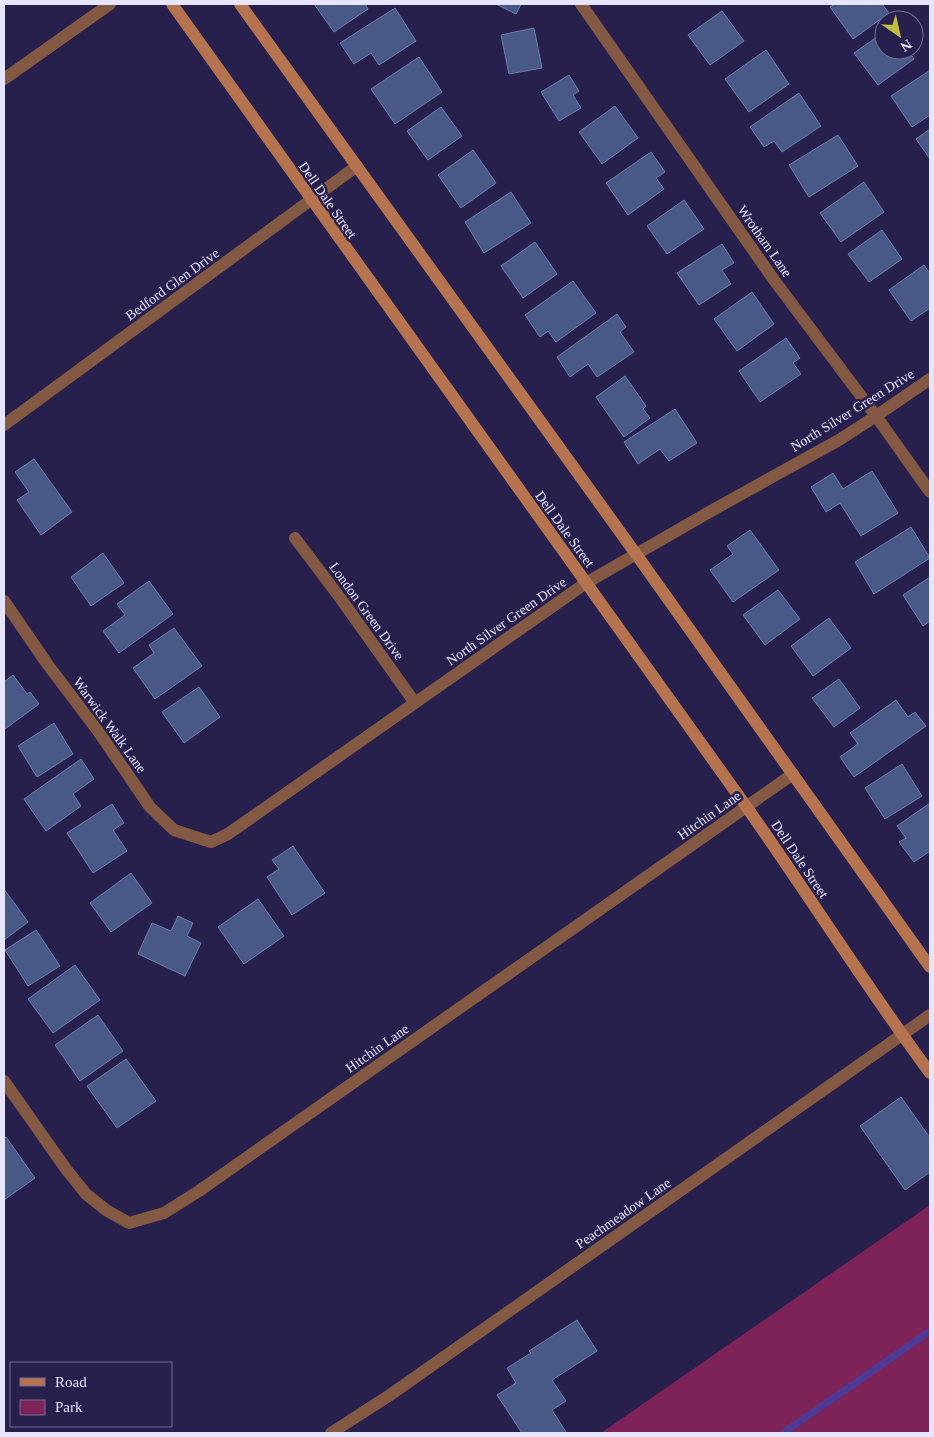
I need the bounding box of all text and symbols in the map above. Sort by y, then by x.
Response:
north arrow [874,10,924,60]
text: N [898,36,914,54]
street label: Dell Dale Street [296,159,360,242]
street label: Wrotham Lane [734,203,795,280]
street label: Bedford Glen Drive [123,245,222,323]
street label: North Silver Green Drive [788,366,917,455]
street label: Dell Dale Street [532,488,597,570]
street label: London Green Drive [326,560,407,663]
street label: North Silver Green Drive [444,574,569,668]
street label: Warwick Walk Lane [70,675,149,776]
street label: Hitchin Lane [675,788,744,843]
street label: Dell Dale Street [768,818,831,901]
street label: Hitchin Lane [343,1021,412,1076]
street label: Peachmeadow Lane [573,1175,674,1252]
legend [10,1362,172,1427]
text: Road [55,1374,87,1390]
text: Park [55,1399,83,1415]

